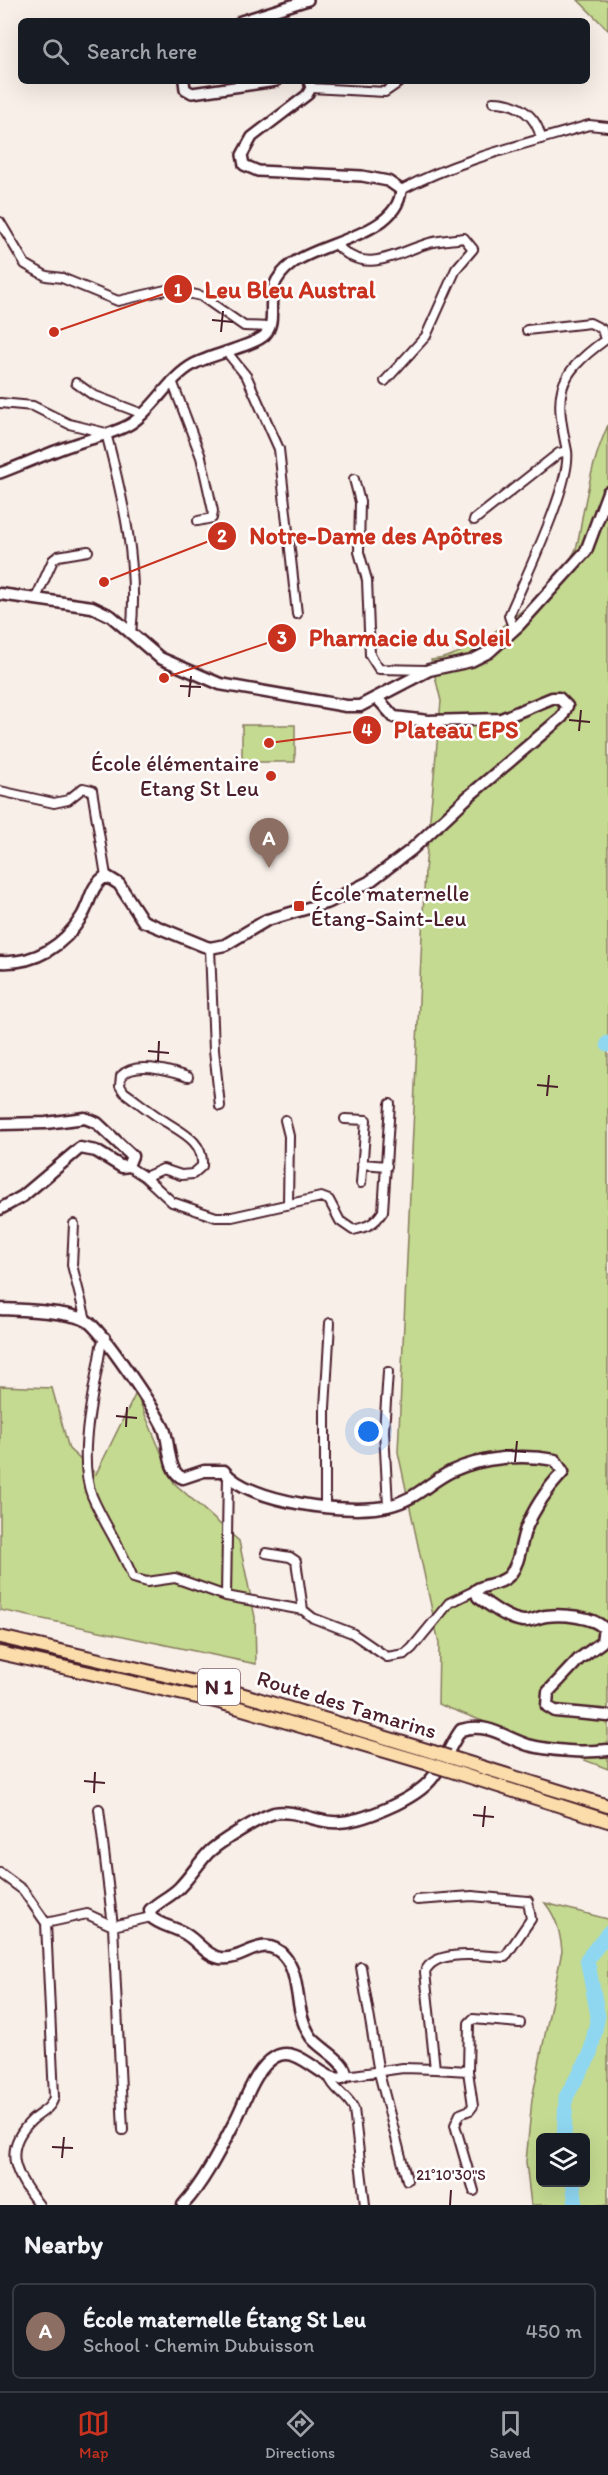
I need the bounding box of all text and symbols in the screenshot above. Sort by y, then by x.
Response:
search box [18,18,590,84]
icon: search [39,35,72,68]
text: Search here [87,38,197,65]
callout: Leu Bleu Austral [163,268,387,310]
text: Leu Bleu Austral [204,275,376,304]
text: 1 [174,279,183,301]
callout: Notre-Dame des Apôtres [207,515,514,557]
text: Notre-Dame des Apôtres [249,521,503,551]
text: 2 [217,525,227,547]
callout: Pharmacie du Soleil [267,617,524,659]
text: Pharmacie du Soleil [309,623,511,652]
text: 3 [277,627,287,649]
callout: Plateau EPS [352,709,531,751]
text: Plateau EPS [394,715,518,744]
text: 4 [362,719,373,741]
place label: École élémentaire Etang St Leu [91,750,259,802]
marker: École élémentaire Etang St Leu [264,769,278,783]
pin: A [250,818,288,868]
place label: École maternelle Étang-Saint-Leu [311,880,469,932]
marker: École maternelle Étang-Saint-Leu [292,899,306,913]
your location [354,1417,383,1446]
street label: Route des Tamarins [254,1664,440,1745]
road number: N 1 [198,1669,240,1705]
map controls [536,2133,590,2187]
button: layers [536,2133,590,2187]
text: 21°10'30"S [416,2166,486,2184]
text: Nearby [24,2228,103,2260]
text: École maternelle Étang St Leu [83,2306,366,2333]
text: A [39,2319,52,2343]
text: 450 m [526,2319,582,2343]
text: School · Chemin Dubuisson [83,2333,314,2357]
tab: Map [77,2407,110,2462]
tab: Directions [265,2407,335,2462]
tab: Saved [490,2407,531,2462]

